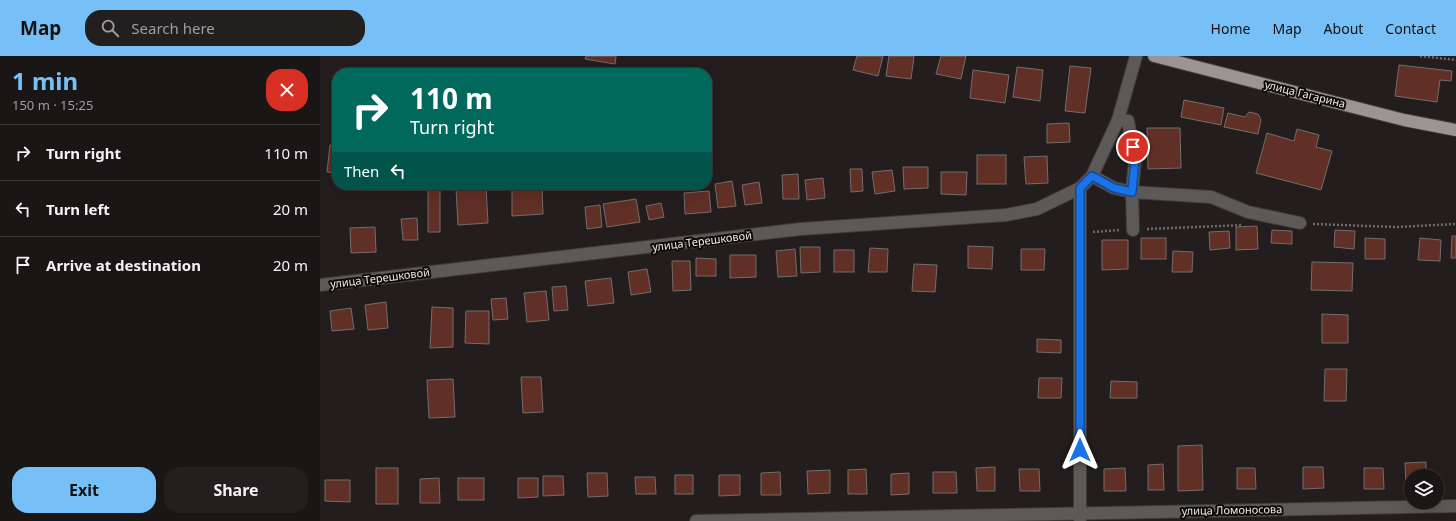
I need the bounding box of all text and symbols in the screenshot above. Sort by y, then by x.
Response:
search box [85,10,365,46]
text: Map [20,15,61,41]
icon: search [99,17,121,39]
text: Search here [131,18,215,38]
text: Home [1211,19,1250,38]
text: Map [1272,19,1302,38]
text: About [1324,19,1363,38]
text: Contact [1385,19,1436,38]
text: 1 min [12,64,78,97]
button: close [266,69,308,111]
street label: улица Гагарина [1263,76,1347,111]
text: 110 m [410,79,493,117]
icon: right [344,84,396,136]
text: 150 m · 15:25 [12,96,93,114]
text: Turn right [410,115,494,139]
pin [1116,130,1150,164]
icon: arrive [1122,136,1144,158]
icon: right [12,142,34,164]
text: Turn right [46,143,121,163]
text: 110 m [264,143,308,163]
icon: left [387,160,409,182]
text: Then [344,161,379,181]
icon: left [12,198,34,220]
text: Turn left [46,199,110,219]
text: 20 m [273,199,308,219]
street label: улица Терешковой [651,227,753,254]
icon: arrive [12,254,34,276]
text: Arrive at destination [46,255,201,275]
text: 20 m [273,255,308,275]
street label: улица Терешковой [329,264,431,291]
position arrow [1059,429,1101,471]
button: Exit [12,467,156,513]
button: Share [164,467,308,513]
map controls [1404,469,1444,509]
button: layers [1404,469,1444,509]
street label: улица Ломоносова [1182,501,1282,518]

